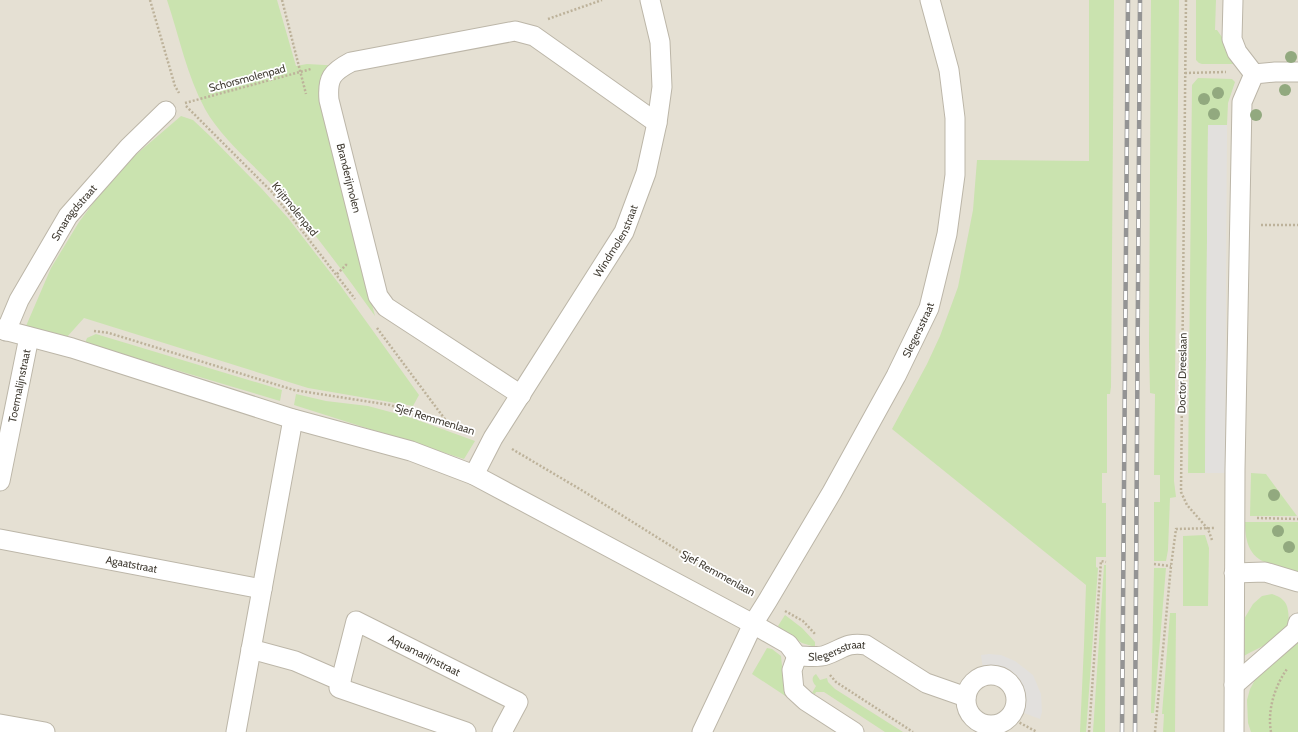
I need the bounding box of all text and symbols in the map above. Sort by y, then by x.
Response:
street label: Schorsmolenpad [207,61,287,95]
street label: Branderijmolen [334,142,364,214]
street label: Krijtmolenpad [269,179,321,239]
street label: Smaragdstraat [48,181,100,243]
street label: Windmolenstraat [590,202,641,280]
street label: Slegersstraat [899,301,937,360]
street label: Doctor Dreeslaan [1174,332,1190,414]
street label: Toermalijnstraat [5,348,33,424]
street label: Sjef Remmenlaan [393,400,477,438]
street label: Sjef Remmenlaan [678,547,758,599]
street label: Agaatstraat [105,552,159,576]
street label: Aquamarijnstraat [386,631,463,679]
street label: Slegersstraat [808,637,866,664]

